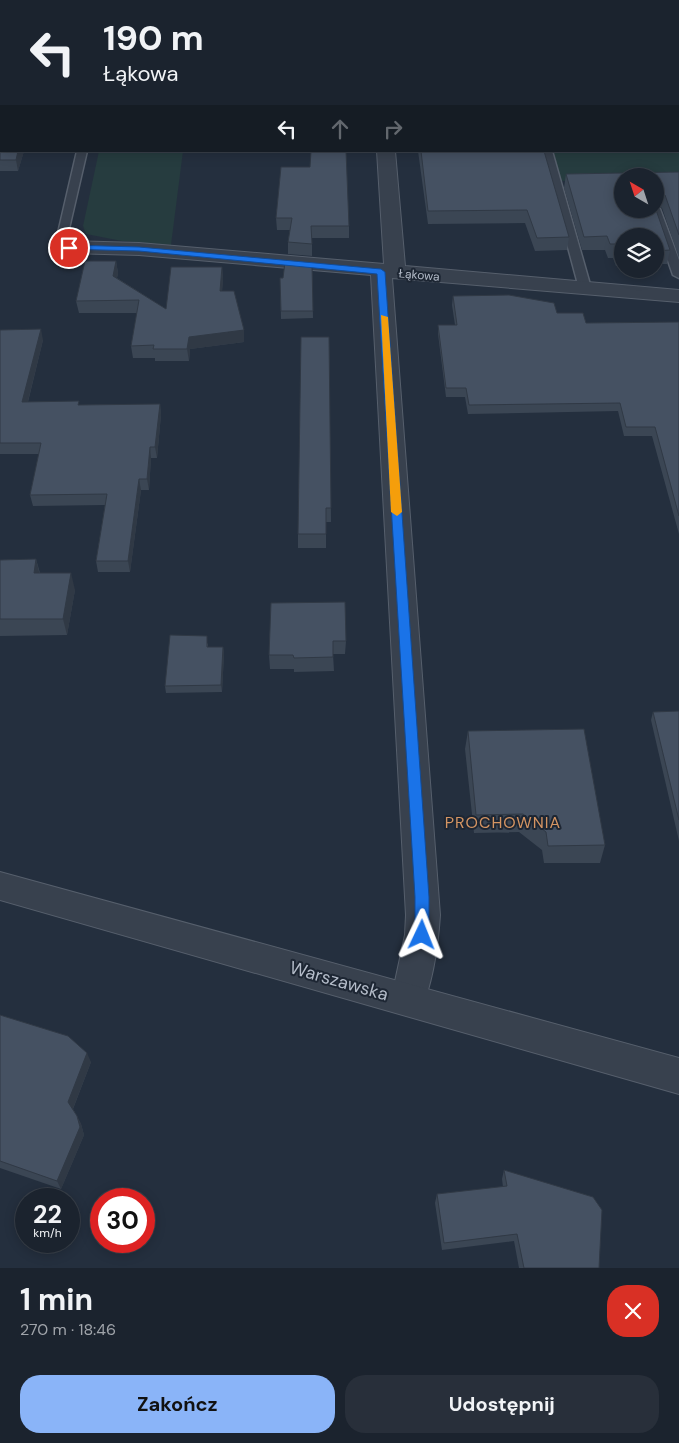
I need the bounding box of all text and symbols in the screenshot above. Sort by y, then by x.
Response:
text: 190 m [103,15,204,61]
icon: left [20,20,85,85]
text: Łąkowa [103,59,178,88]
icon: left [273,115,301,143]
icon: ahead [326,115,354,143]
icon: right [379,115,407,143]
north arrow [614,168,664,218]
map controls [614,168,664,278]
pin [48,227,90,269]
button: layers [614,228,664,278]
icon: arrive [55,234,83,262]
street label: Łąkowa [398,265,440,285]
district label: PROCHOWNIA [445,812,561,833]
position arrow [395,908,447,960]
street label: Warszawska [287,955,391,1007]
speed limit sign: 30 [90,1188,155,1253]
text: 22 [33,1198,62,1231]
text: km/h [33,1225,62,1241]
text: 1 min [20,1280,93,1319]
button: close [607,1285,659,1337]
text: 270 m · 18:46 [20,1319,116,1340]
button: Zakończ [20,1375,335,1433]
button: Udostępnij [345,1375,659,1433]

